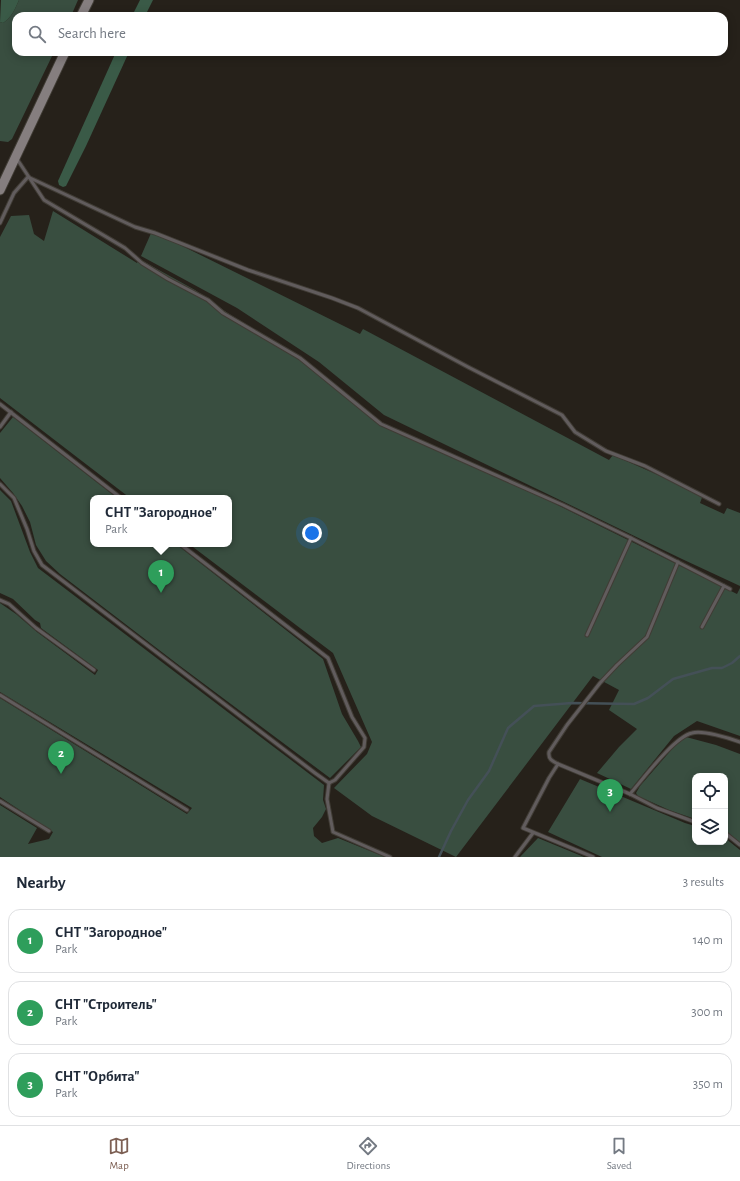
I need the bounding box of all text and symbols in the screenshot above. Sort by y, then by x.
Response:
search box [12,12,728,56]
icon: search [26,23,48,45]
text: Search here [58,26,126,41]
popup [90,495,232,547]
text: СНТ "Загородное" [105,505,217,520]
text: Park [105,523,127,536]
your location [302,523,322,543]
pin: 1 [148,560,174,593]
pin: 2 [48,741,74,774]
map controls [692,773,728,845]
button: locate [692,773,728,809]
pin: 3 [597,779,623,812]
button: layers [692,809,728,845]
text: Nearby [16,874,66,891]
text: 3 results [683,876,724,889]
text: СНТ "Загородное" [55,925,167,940]
text: 1 [28,934,32,947]
text: 140 m [693,934,723,947]
text: Park [55,943,77,956]
text: CНТ "Строитель" [55,997,157,1012]
text: 2 [27,1006,33,1019]
text: 300 m [691,1006,723,1019]
text: Park [55,1015,77,1028]
text: CНТ "Орбита" [55,1069,139,1084]
text: 3 [27,1078,33,1091]
text: 350 m [693,1078,723,1091]
text: Park [55,1087,77,1100]
tab: Map [108,1135,130,1172]
tab: Directions [346,1135,390,1172]
tab: Saved [607,1135,632,1172]

